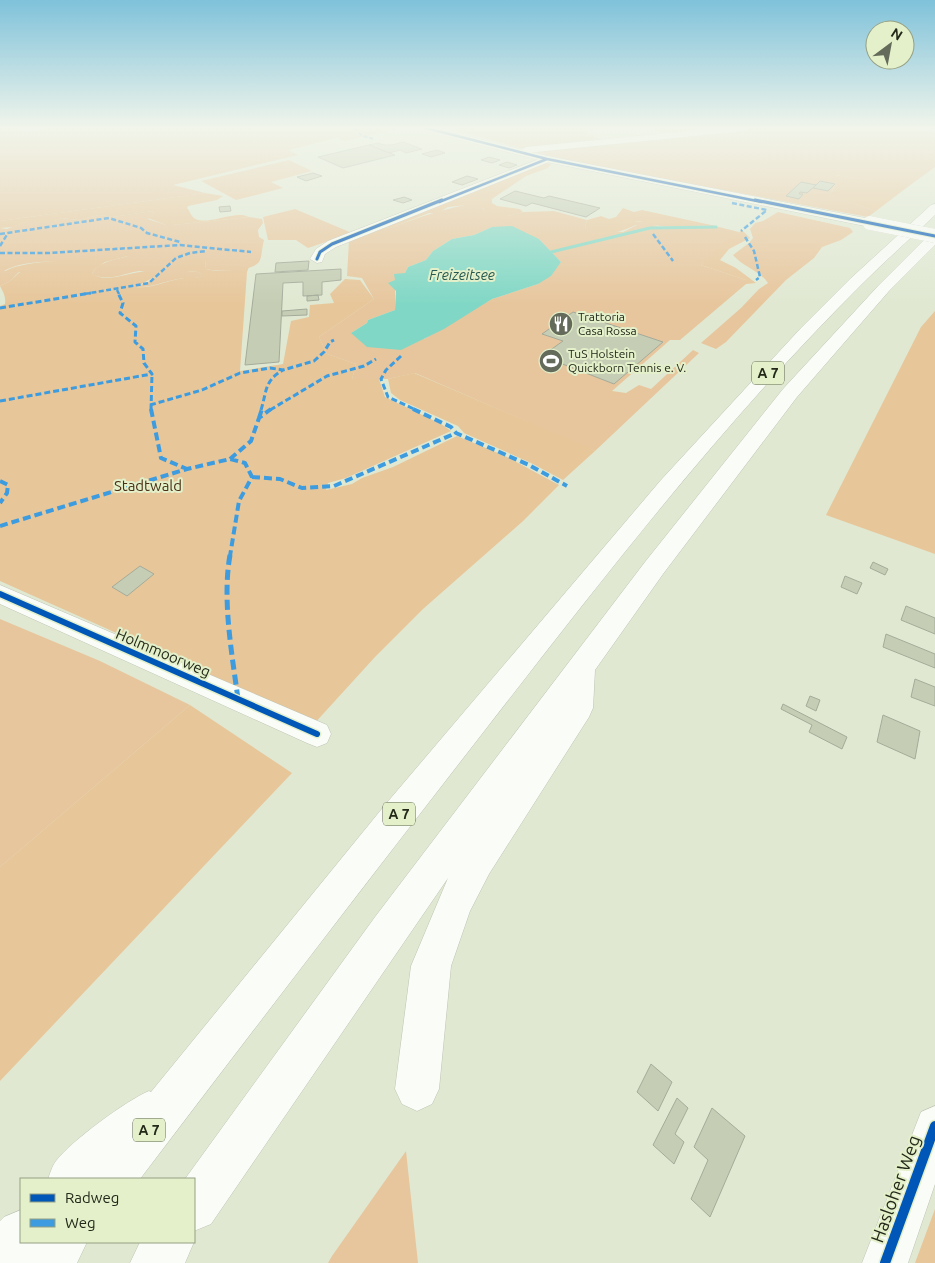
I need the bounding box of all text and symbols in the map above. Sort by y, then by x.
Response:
north arrow [865,20,915,70]
text: N [888,24,906,44]
water label: Freizeitsee [429,267,495,283]
place label: Trattoria Casa Rossa [578,310,637,337]
restaurant icon: Trattoria Casa Rossa [548,311,574,337]
place label: TuS Holstein Quickborn Tennis e. V. [568,347,686,374]
sports icon: TuS Holstein Quickborn Tennis e. V. [538,348,564,374]
road number: A 7 [752,362,784,384]
park label: Stadtwald [114,477,182,494]
street label: Holmmoorweg [113,625,213,680]
road number: A 7 [383,802,415,826]
road number: A 7 [133,1118,165,1142]
street label: Hasloher Weg [866,1132,924,1245]
legend [20,1178,195,1243]
text: Radweg [65,1189,119,1206]
text: Weg [65,1214,96,1231]

